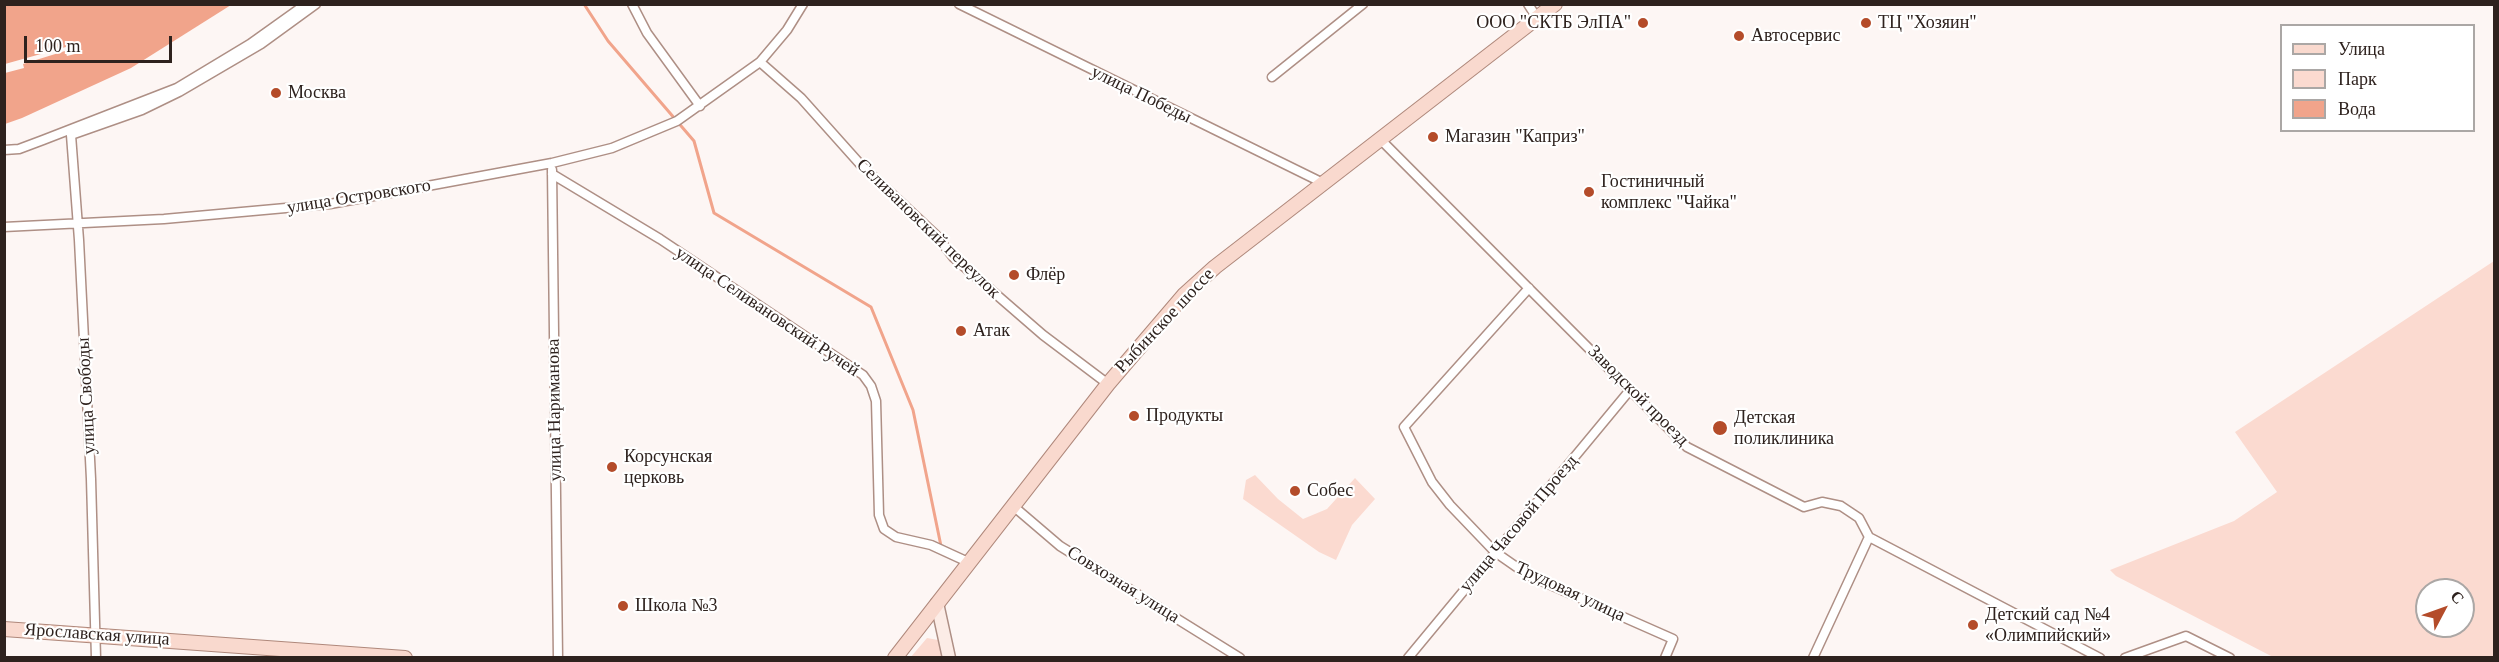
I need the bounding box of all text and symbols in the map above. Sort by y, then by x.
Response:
place label: ООО "СКТБ ЭлПА" [1476,12,1631,34]
place label: ТЦ "Хозяин" [1878,12,1977,34]
marker: ООО "СКТБ ЭлПА" [1636,16,1650,30]
marker: ТЦ "Хозяин" [1859,16,1873,30]
scale bar [27,24,176,62]
legend [2280,24,2475,132]
place label: Автосервис [1751,25,1840,47]
marker: Автосервис [1732,29,1746,43]
text: 100 m [35,36,81,56]
text: Улица [2338,39,2385,59]
street label: улица Победы [1087,61,1195,129]
text: Парк [2338,69,2377,89]
place label: Москва [288,82,346,104]
marker: Москва [269,86,283,100]
text: Вода [2338,99,2376,119]
place label: Магазин "Каприз" [1445,126,1585,148]
marker: Магазин "Каприз" [1426,130,1440,144]
street label: Селивановский переулок [852,155,1004,303]
place label: Гостиничный комплекс "Чайка" [1601,171,1737,213]
street label: улица Островского [286,175,432,219]
marker: Гостиничный комплекс "Чайка" [1582,185,1596,199]
street label: улица Селивановский Ручей [671,242,863,382]
place label: Флёр [1026,264,1065,286]
street label: Рыбинское шоссе [1111,264,1219,378]
marker: Флёр [1007,268,1021,282]
place label: Атак [973,320,1010,342]
marker: Атак [954,324,968,338]
street label: улица Свободы [73,337,101,455]
street label: улица Нариманова [543,338,567,482]
street label: Заводской проезд [1583,341,1693,451]
place label: Продукты [1146,405,1223,427]
place label: Детская поликлиника [1734,407,1834,450]
marker: Продукты [1127,409,1141,423]
marker: Детская поликлиника [1711,419,1729,437]
place label: Корсунская церковь [624,446,712,488]
street label: улица Часовой Проезд [1455,451,1583,597]
marker: Корсунская церковь [605,460,619,474]
place label: Собес [1307,480,1353,502]
marker: Собес [1288,484,1302,498]
street label: Совхозная улица [1063,542,1183,628]
street label: Трудовая улица [1512,557,1628,627]
north arrow [2415,578,2475,638]
text: С [2447,587,2468,607]
place label: Школа №3 [635,595,717,617]
marker: Школа №3 [616,599,630,613]
place label: Детский сад №4 «Олимпийский» [1985,604,2111,646]
marker: Детский сад №4 «Олимпийский» [1966,618,1980,632]
street label: Ярославская улица [24,619,170,651]

